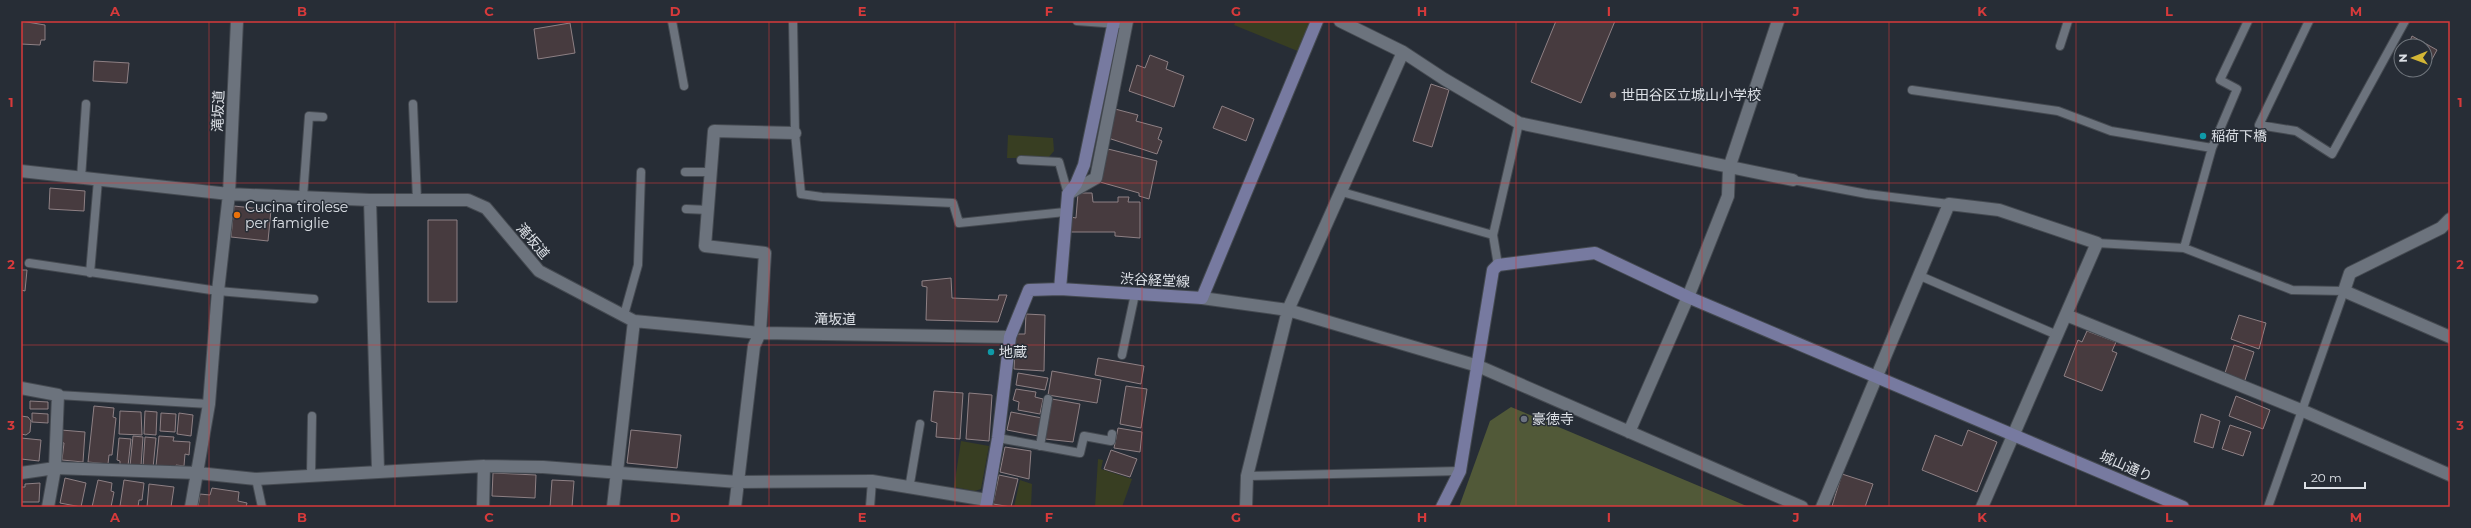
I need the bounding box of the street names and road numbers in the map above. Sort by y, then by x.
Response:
street label: 滝坂道 [208,90,228,132]
street label: 滝坂道 [512,219,554,263]
street label: 渋谷経堂線 [1120,269,1190,291]
street label: 滝坂道 [814,310,856,328]
street label: 城山通り [2097,446,2155,486]

